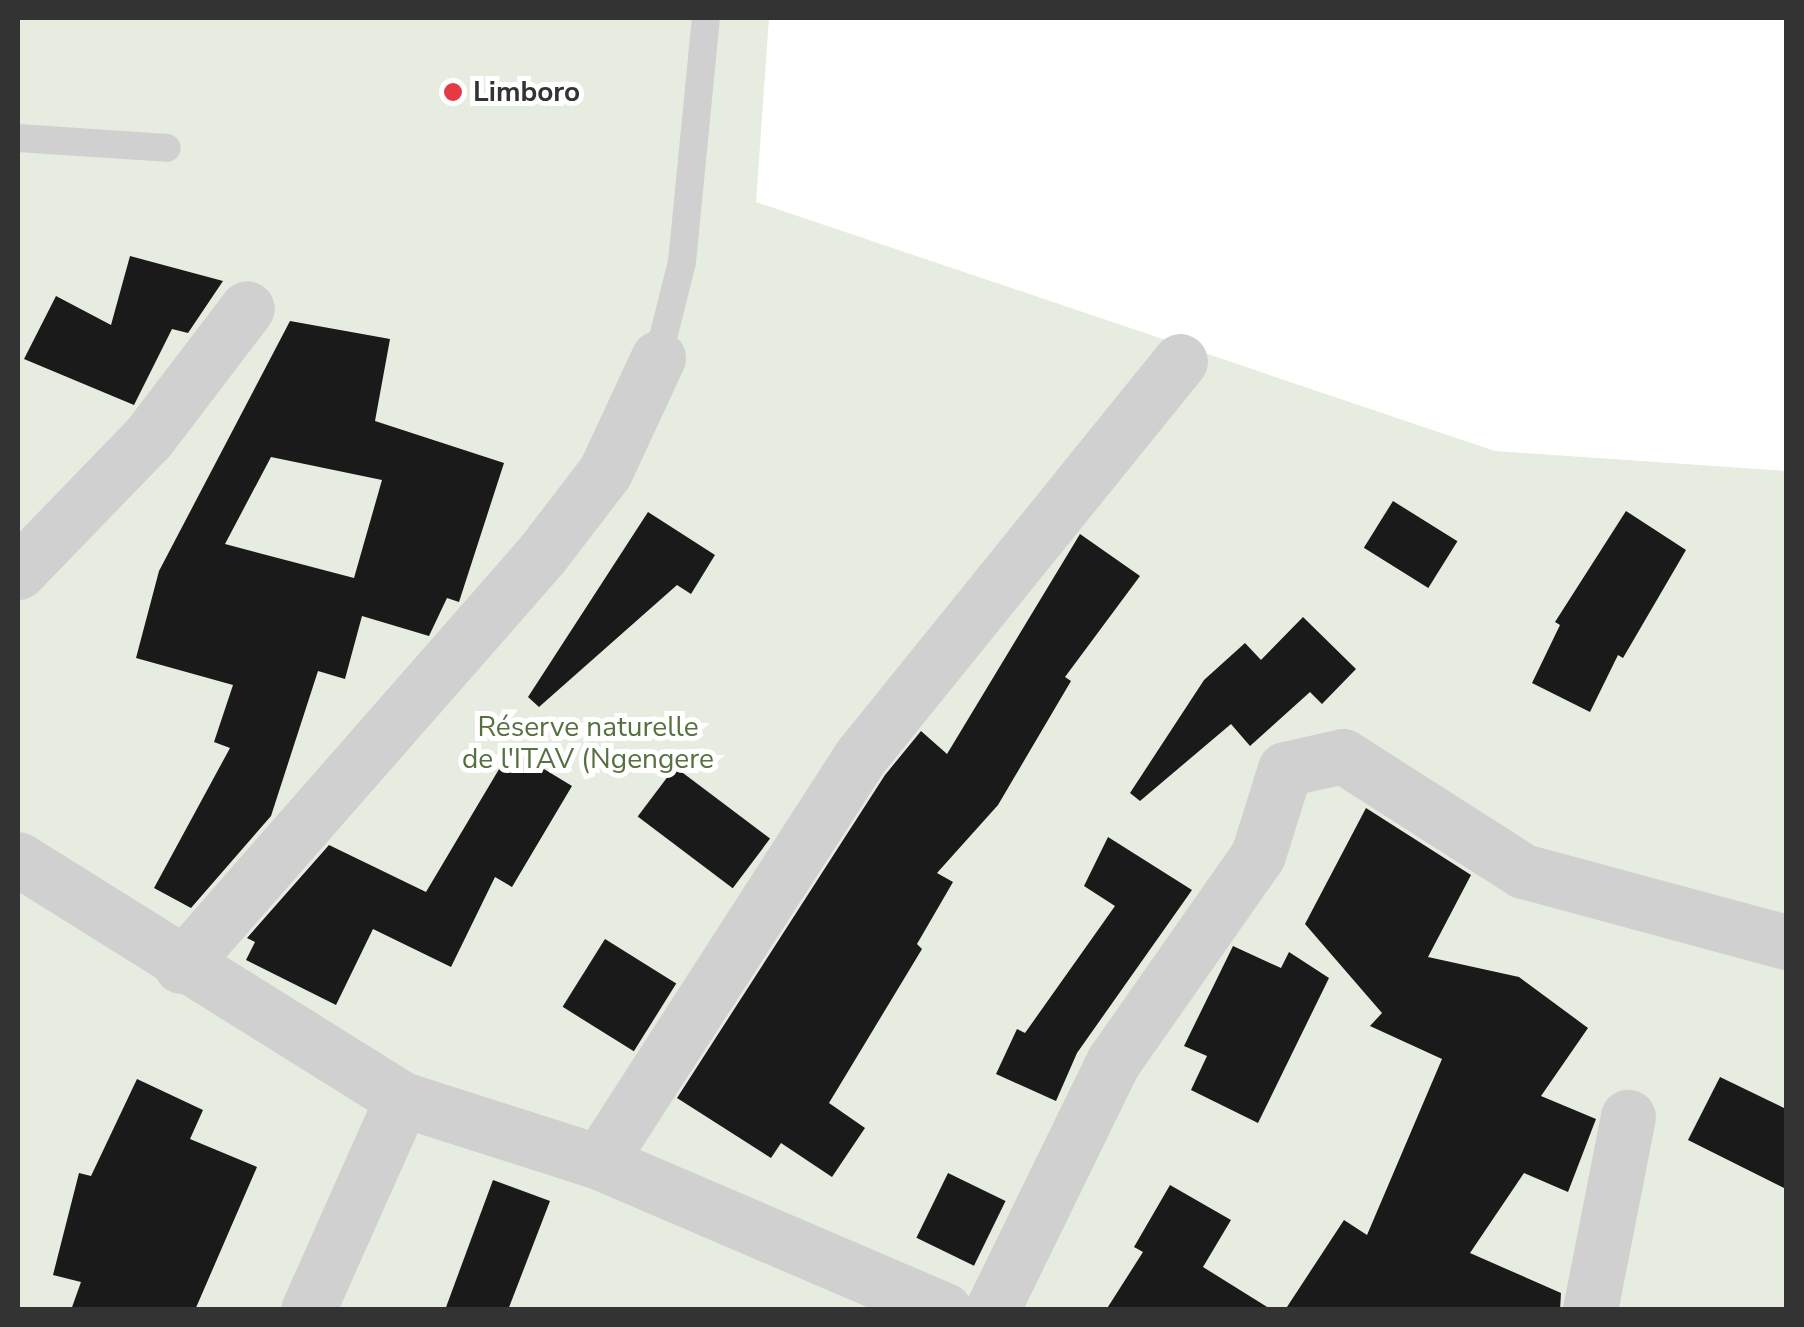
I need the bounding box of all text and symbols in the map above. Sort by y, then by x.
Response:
place label: Limboro [473,75,580,109]
marker: Limboro [442,81,464,103]
park label: Réserve naturelle de l'ITAV (Ngengere [462,710,714,776]

